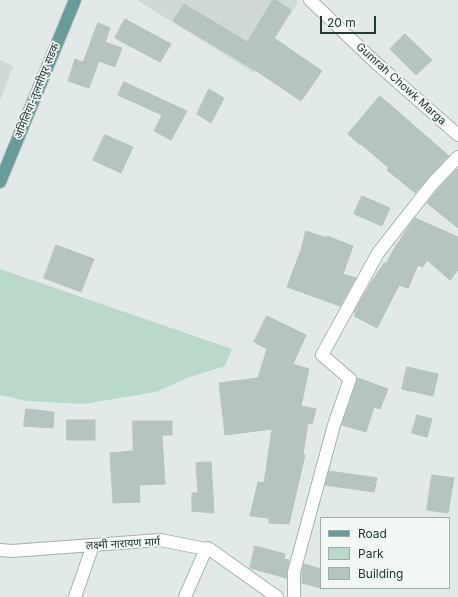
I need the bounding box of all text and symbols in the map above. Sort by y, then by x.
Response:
scale bar [322,8,378,34]
text: 20 m [327,15,356,30]
street label: Gumrah Chowk Marga [353,40,449,128]
street label: अमिलिया-तुलसीपुर सडक [12,41,62,141]
legend [320,517,450,589]
text: Road [358,526,387,541]
street label: लक्ष्मी नारायण मार्ग [86,535,160,553]
text: Park [358,546,384,561]
text: Building [358,566,403,581]

